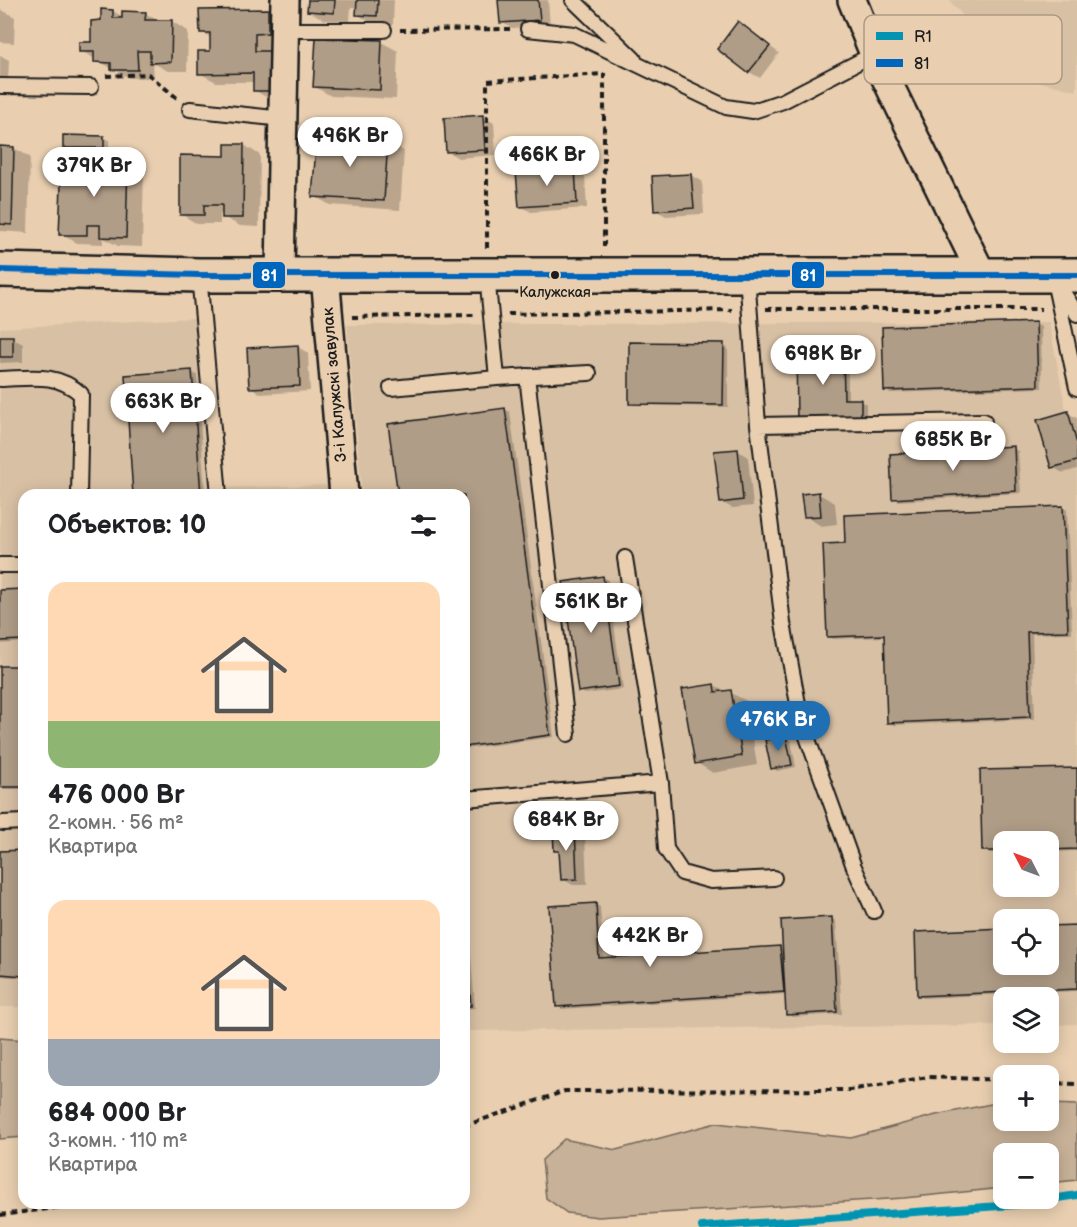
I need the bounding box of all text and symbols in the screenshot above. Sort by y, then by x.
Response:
legend [864,15,1062,84]
text: R1 [914,28,932,47]
text: 81 [914,55,930,74]
pin: 496K Br [295,117,405,168]
text: 496K Br [312,124,388,148]
pin: 466K Br [492,136,602,187]
text: 466K Br [508,143,586,167]
pin: 379K Br [39,147,149,198]
text: 379K Br [56,154,132,178]
line badge: 81 [252,261,286,289]
line badge: 81 [791,261,825,289]
text: 81 [261,267,277,286]
text: 81 [800,267,816,286]
marker: Калужская [549,269,561,281]
place label: Калужская [519,284,591,301]
street label: 3-і Калужскі завулак [319,306,351,463]
pin: 698K Br [768,335,878,386]
text: 698K Br [785,342,861,366]
pin: 663K Br [108,383,218,434]
text: 663K Br [125,390,202,414]
pin: 685K Br [898,421,1008,472]
text: 685K Br [915,428,991,452]
icon: filters [407,509,440,542]
text: Объектов: 10 [48,510,206,541]
pin: 561K Br [536,583,646,634]
text: 561K Br [554,590,628,614]
icon: home [190,621,298,729]
pin: 476K Br [723,701,833,752]
text: 476K Br [740,708,816,732]
text: 476 000 Br [48,780,185,811]
pin: 684K Br [511,801,621,852]
text: 684K Br [528,808,605,832]
text: 2-комн. · 56 m² [48,811,184,835]
north arrow [993,831,1059,897]
map controls [993,831,1059,1209]
text: Квартира [48,835,138,859]
button: locate [993,909,1059,975]
pin: 442K Br [595,917,705,968]
text: 442K Br [612,924,688,948]
icon: home [190,939,298,1047]
button: layers [993,987,1059,1053]
button: + [993,1065,1059,1131]
text: 684 000 Br [48,1098,186,1129]
text: 3-комн. · 110 m² [48,1129,188,1153]
button: − [993,1143,1059,1209]
text: Квартира [48,1153,138,1177]

